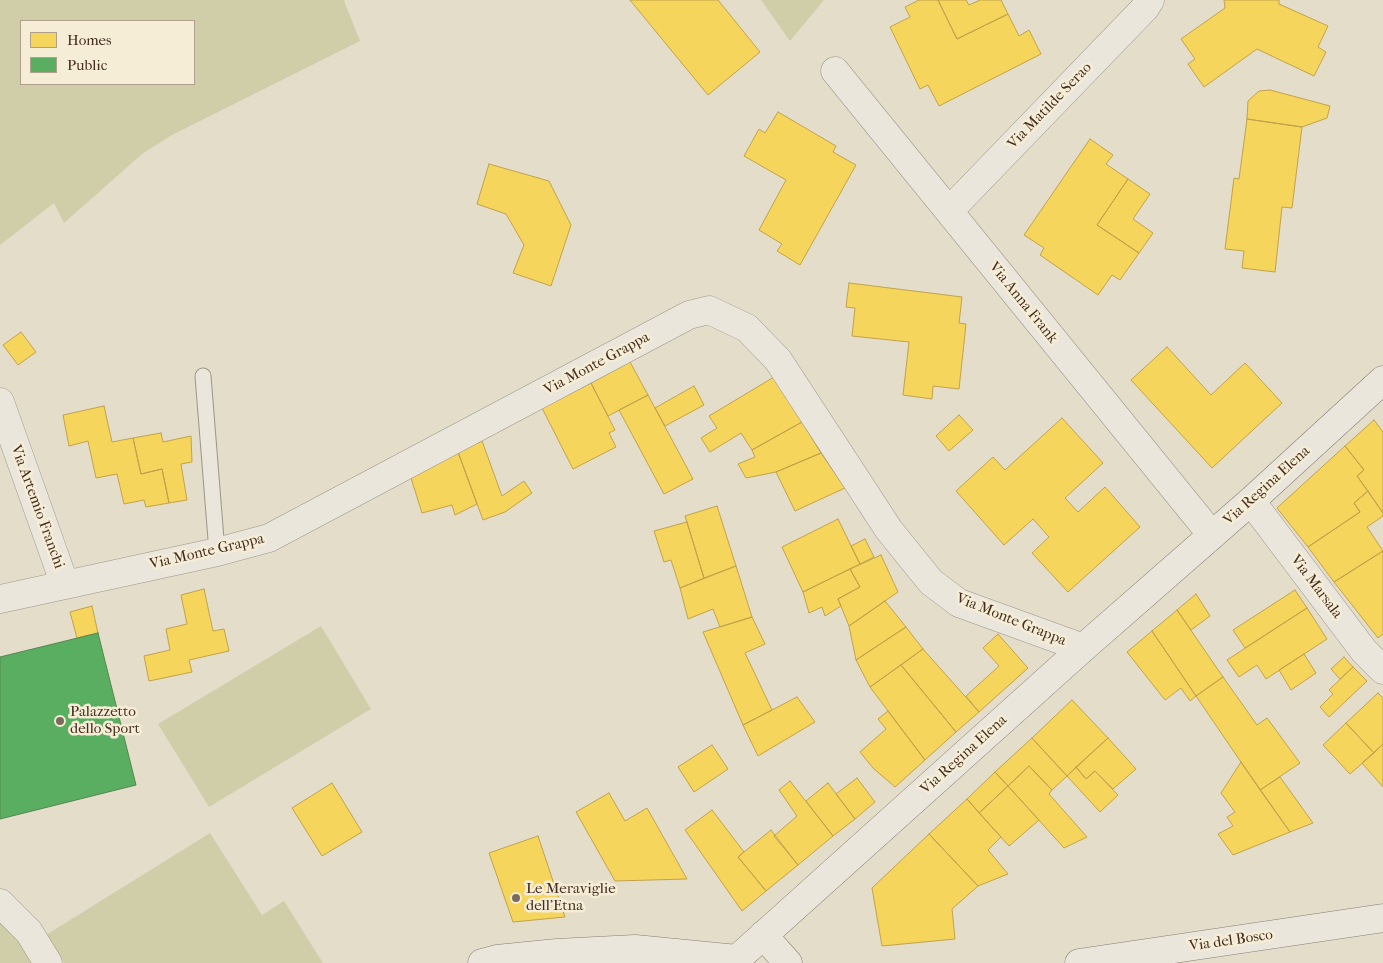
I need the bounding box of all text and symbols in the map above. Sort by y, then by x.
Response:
legend [20,20,195,85]
text: Homes [67,31,112,49]
text: Public [67,56,107,74]
street label: Via Matilde Serao [1004,59,1096,153]
street label: Via Anna Frank [985,259,1061,347]
street label: Via Monte Grappa [541,329,653,399]
street label: Via Regina Elena [1220,442,1314,530]
street label: Via Artemio Franchi [6,443,68,571]
street label: Via Monte Grappa [148,530,266,574]
street label: Via Marsala [1286,552,1346,622]
street label: Via Monte Grappa [953,590,1069,650]
place label: Palazzetto dello Sport [70,703,140,738]
street label: Via Regina Elena [917,711,1011,799]
marker: Palazzetto dello Sport [54,715,66,727]
place label: Le Meraviglie dell'Etna [526,880,616,915]
marker: Le Meraviglie dell'Etna [510,892,522,904]
street label: Via del Bosco [1188,926,1274,956]

